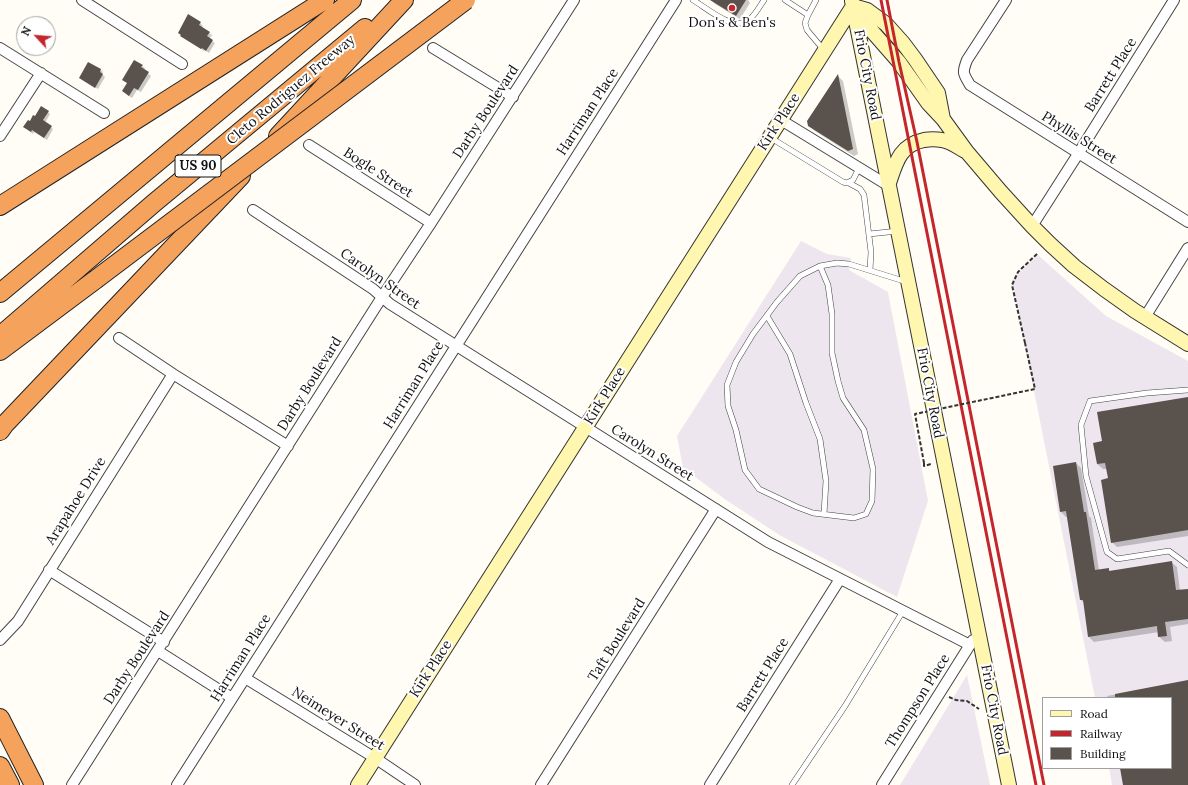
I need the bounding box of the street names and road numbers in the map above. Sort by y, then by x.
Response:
street label: Frio City Road [850,28,884,122]
street label: Cleto Rodriguez Freeway [223,31,359,149]
street label: Barrett Place [1081,35,1141,115]
street label: Darby Boulevard [450,62,522,162]
street label: Harriman Place [554,65,622,159]
street label: Kirk Place [754,90,804,154]
street label: Phyllis Street [1038,108,1120,168]
street label: Bogle Street [340,144,416,202]
road number: US 90 [175,155,221,177]
street label: Carolyn Street [337,245,423,313]
street label: Darby Boulevard [274,334,346,434]
street label: Harriman Place [380,338,448,432]
street label: Frio City Road [913,346,947,440]
street label: Kirk Place [581,364,629,428]
street label: Carolyn Street [608,421,696,485]
street label: Arapahoe Drive [42,454,110,548]
street label: Taft Boulevard [585,595,649,685]
street label: Darby Boulevard [101,608,173,708]
street label: Harriman Place [207,611,275,705]
street label: Barrett Place [733,635,793,715]
street label: Kirk Place [406,637,456,701]
street label: Thompson Place [882,651,954,751]
street label: Frio City Road [977,663,1011,757]
street label: Neimeyer Street [288,684,388,754]

